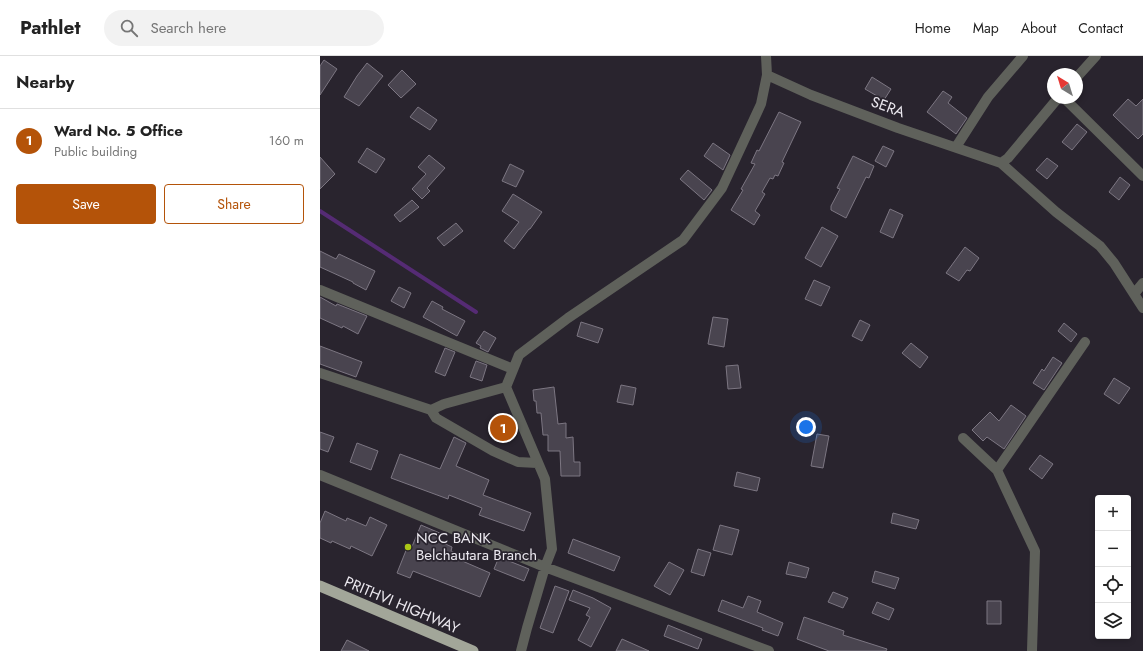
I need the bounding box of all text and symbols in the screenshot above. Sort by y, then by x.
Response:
search box [104,10,384,46]
text: Pathlet [20,14,80,41]
icon: search [118,17,140,39]
text: Search here [150,17,226,39]
text: Home [915,18,951,38]
text: Map [973,18,999,38]
text: About [1021,18,1056,38]
text: Contact [1078,18,1123,38]
north arrow [1047,68,1083,104]
text: Nearby [16,70,74,94]
street label: SERA [868,91,908,123]
text: Ward No. 5 Office [54,120,183,142]
text: 1 [26,131,32,150]
text: 160 m [269,131,304,150]
text: Public building [54,142,137,161]
button: Save [16,184,156,224]
button: Share [164,184,304,224]
pin: 1 [490,413,516,443]
your location [796,417,816,437]
map controls [1095,495,1131,639]
button: + [1095,495,1131,531]
place label: NCC BANK Belchautara Branch [416,527,537,566]
button: − [1095,531,1131,567]
marker: NCC BANK Belchautara Branch [403,542,413,552]
button: locate [1095,567,1131,603]
street label: PRITHVI HIGHWAY [341,571,464,639]
button: layers [1095,603,1131,639]

